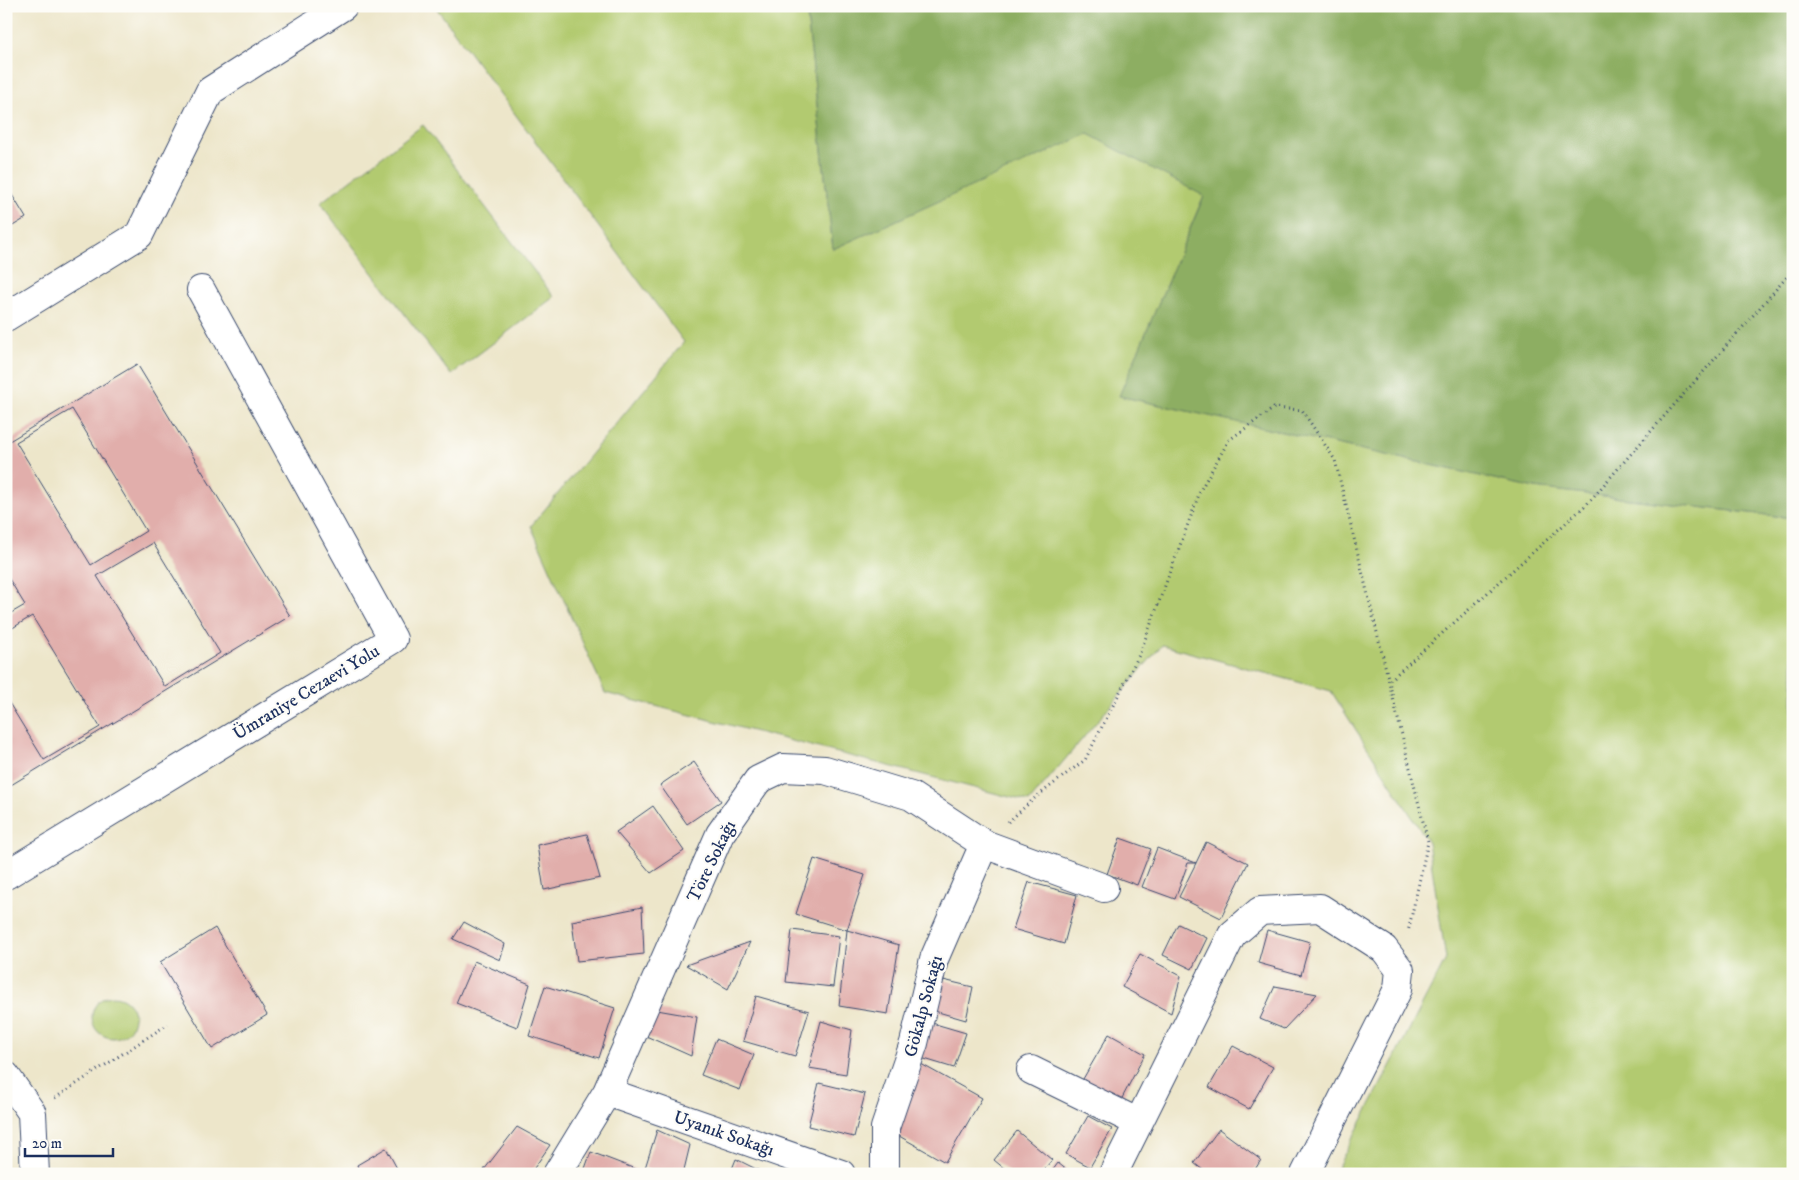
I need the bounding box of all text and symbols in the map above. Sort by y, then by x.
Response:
street label: Ümraniye Cezaevi Yolu [229,640,384,745]
street label: Töre Sokağı [683,817,741,906]
street label: Gökalp Sokağı [900,953,948,1059]
street label: Uyanık Sokağı [671,1106,777,1161]
scale bar [25,1125,112,1157]
text: 20 m [32,1134,62,1153]

